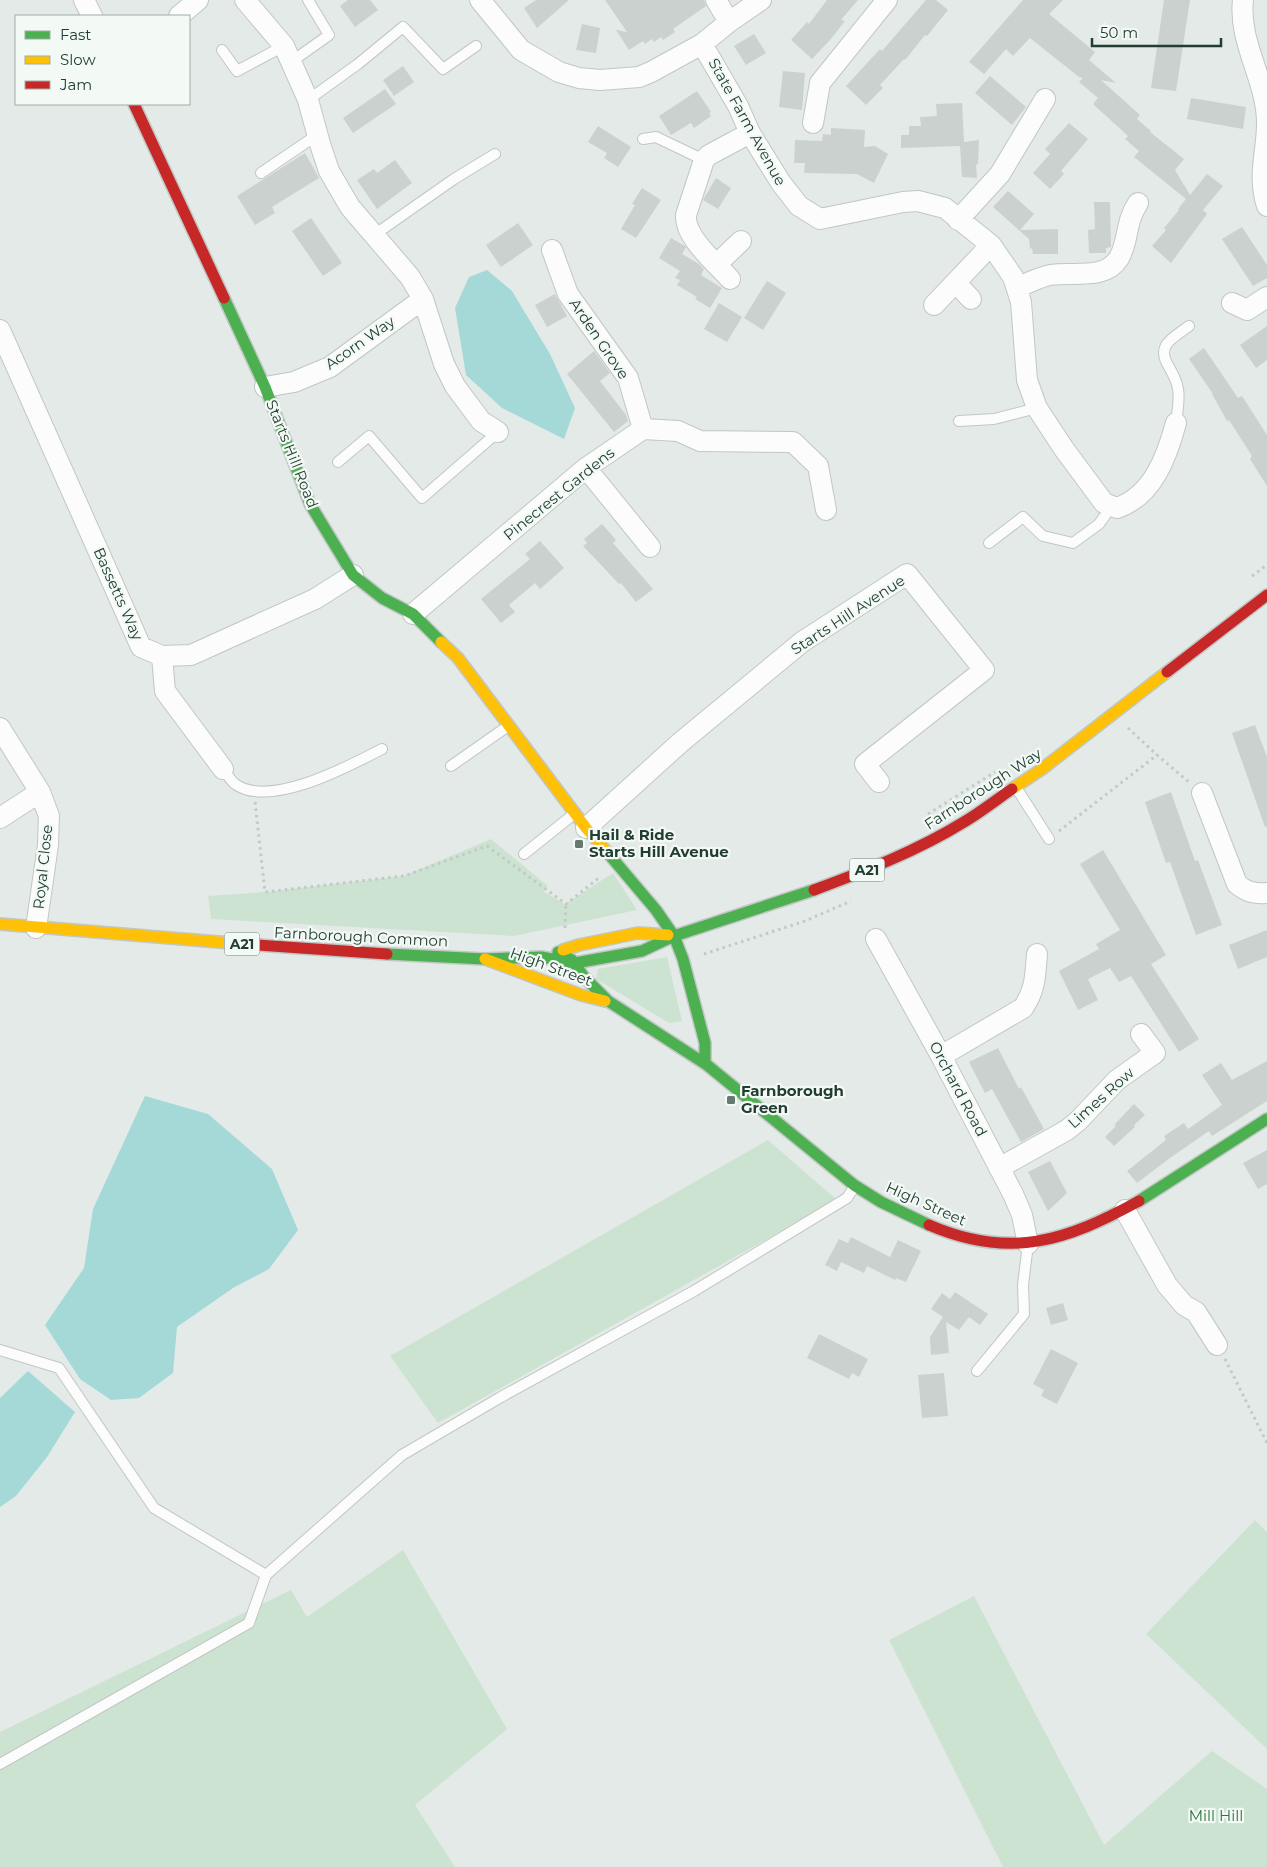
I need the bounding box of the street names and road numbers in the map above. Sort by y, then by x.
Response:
street label: State Farm Avenue [704,55,790,189]
street label: Arden Grove [565,295,633,383]
street label: Acorn Way [321,311,399,374]
street label: Starts Hill Road [262,397,323,511]
street label: Pinecrest Gardens [499,443,618,544]
street label: Bassetts Way [90,544,148,644]
street label: Starts Hill Avenue [787,571,908,659]
street label: Farnborough Way [921,743,1046,834]
street label: Royal Close [29,824,56,910]
road number: A21 [850,858,884,882]
street label: Farnborough Common [273,922,449,951]
road number: A21 [224,932,260,956]
street label: High Street [508,943,595,990]
street label: Orchard Road [925,1038,991,1140]
street label: Limes Row [1064,1062,1138,1132]
street label: High Street [883,1177,969,1230]

